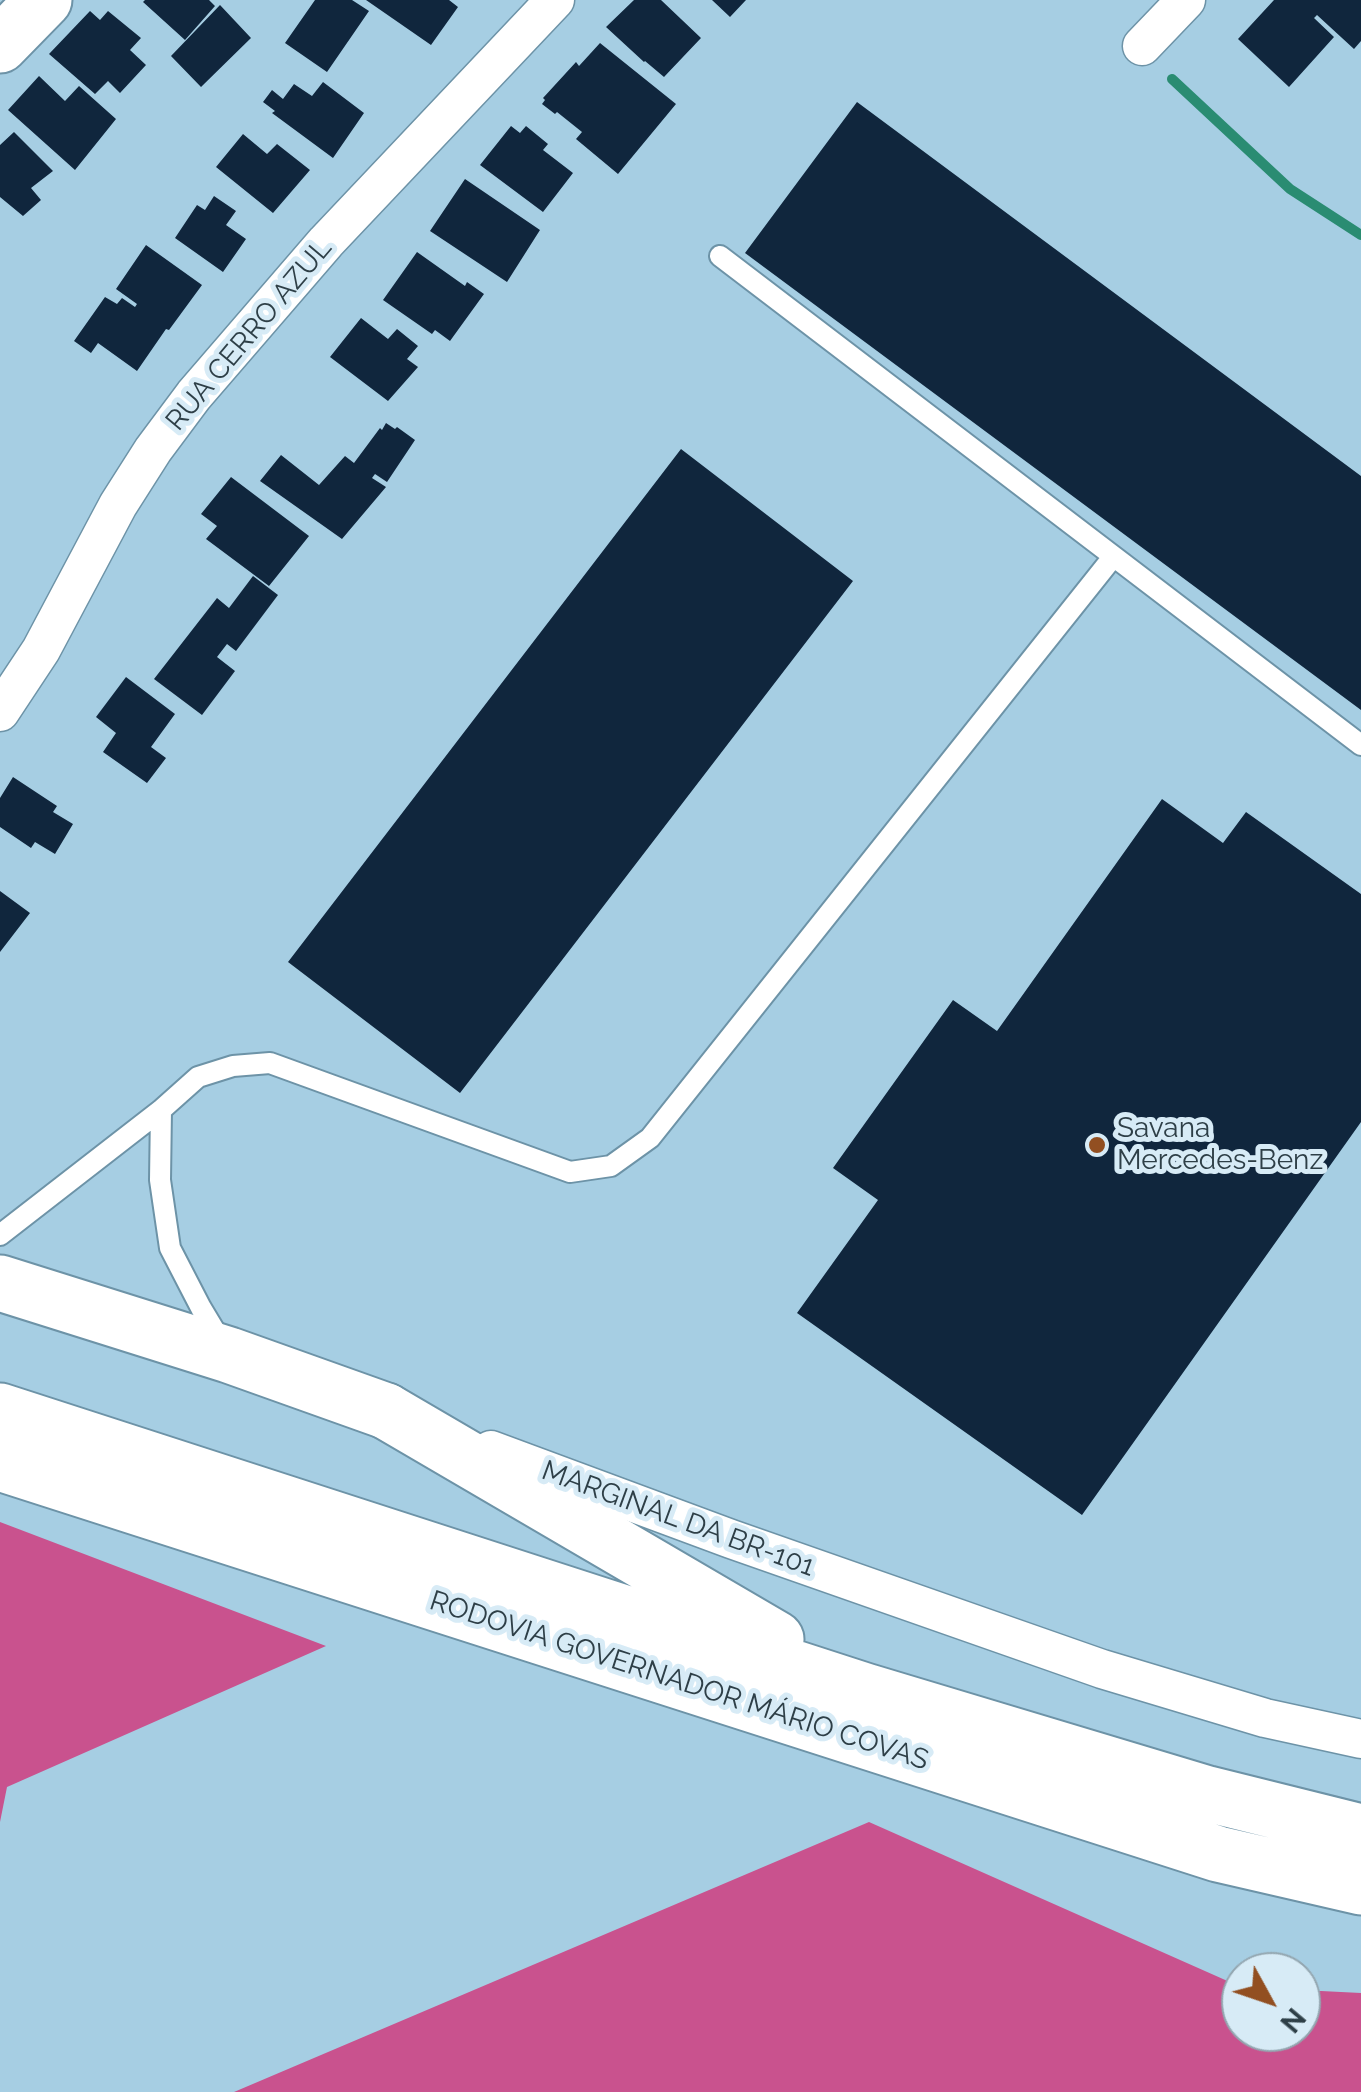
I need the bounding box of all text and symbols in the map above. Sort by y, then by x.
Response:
street label: RUA CERRO AZUL [159,232,339,438]
place label: Savana Mercedes-Benz [1117,1112,1323,1178]
marker: Savana Mercedes-Benz [1086,1134,1108,1156]
street label: MARGINAL DA BR-101 [537,1454,819,1584]
street label: RODOVIA GOVERNADOR MÁRIO COVAS [425,1584,933,1778]
north arrow [1221,1952,1321,2052]
text: N [1273,2002,1312,2039]

